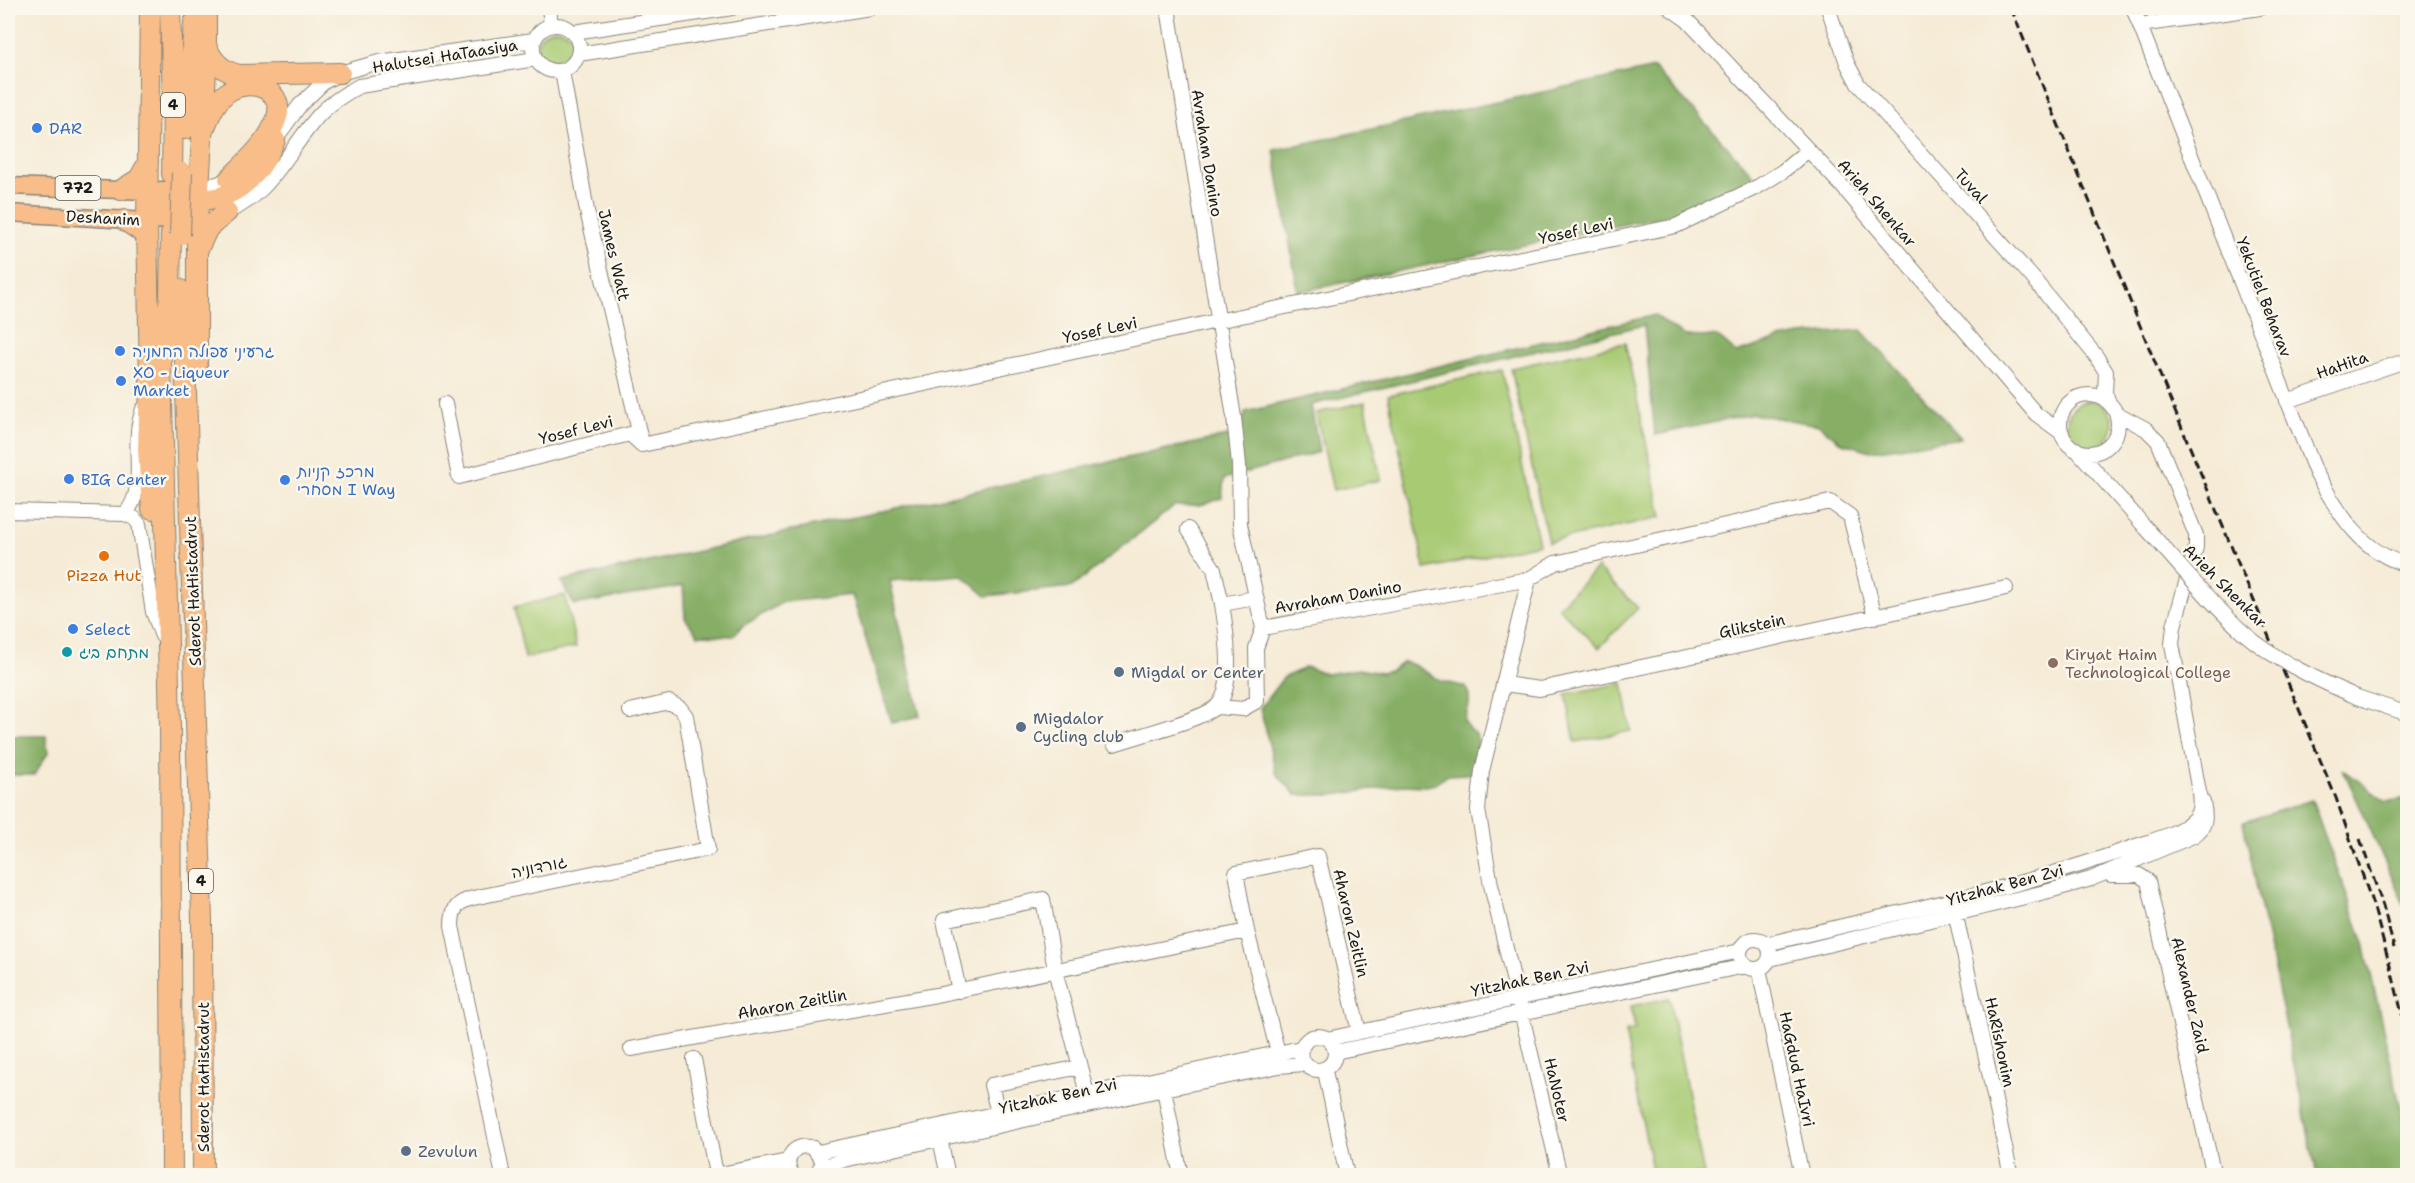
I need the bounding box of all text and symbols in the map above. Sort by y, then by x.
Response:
street label: Halutsei HaTaasiya [371,34,519,78]
street label: Avraham Danino [1187,88,1227,218]
road number: 4 [161,93,185,117]
place label: DAR [49,118,82,139]
marker: DAR [30,121,44,135]
street label: Arieh Shenkar [1833,154,1921,252]
street label: Tuval [1950,164,1992,208]
road number: 772 [56,176,100,200]
street label: Deshanim [65,206,141,230]
street label: James Watt [593,207,635,303]
street label: Yosef Levi [1537,213,1615,249]
street label: Yekutiel Beharav [2231,234,2297,360]
street label: Yosef Levi [1061,312,1139,348]
place label: גרעיני עפולה החמניה [132,341,275,362]
marker: גרעיני עפולה החמניה [113,344,127,358]
street label: HaHita [2313,346,2371,384]
place label: XO - Liqueur Market [133,362,230,401]
marker: XO - Liqueur Market [114,374,128,388]
street label: Yosef Levi [537,411,615,449]
place label: מרכז קניות מסחרי I Way [296,461,396,500]
place label: BIG Center [81,469,167,490]
marker: BIG Center [62,472,76,486]
marker: מרכז קניות מסחרי I Way [278,473,292,487]
street label: Sderot HaHistadrut [180,516,206,666]
street label: Arieh Shenkar [2179,540,2271,632]
marker: Pizza Hut [97,549,111,563]
place label: Pizza Hut [67,565,141,586]
street label: Avraham Danino [1273,575,1403,619]
street label: Glikstein [1717,609,1787,643]
place label: Select [85,619,131,640]
marker: Select [66,622,80,636]
place label: מתחם ביג [79,642,149,663]
place label: Kiryat Haim Technological College [2065,644,2231,683]
marker: מתחם ביג [60,645,74,659]
marker: Kiryat Haim Technological College [2046,656,2060,670]
place label: Migdal or Center [1131,662,1264,683]
marker: Migdal or Center [1112,665,1126,679]
place label: Migdalor Cycling club [1033,708,1124,747]
marker: Migdalor Cycling club [1014,720,1028,734]
street label: גורדוניה [509,851,569,883]
street label: Yitzhak Ben Zvi [1944,859,2066,911]
street label: Aharon Zeitlin [1328,867,1374,979]
road number: 4 [189,869,213,893]
street label: Alexander Zaid [2166,935,2214,1055]
street label: Yitzhak Ben Zvi [1469,956,1591,1002]
street label: Aharon Zeitlin [736,984,849,1024]
street label: HaRishonim [1980,995,2020,1089]
street label: Sderot HaHistadrut [193,1002,214,1152]
street label: HaGdud HaIvri [1775,1009,1819,1129]
street label: HaNoter [1539,1056,1575,1124]
street label: Yitzhak Ben Zvi [997,1073,1119,1119]
place label: Zevulun [418,1141,478,1162]
marker: Zevulun [399,1144,413,1158]

